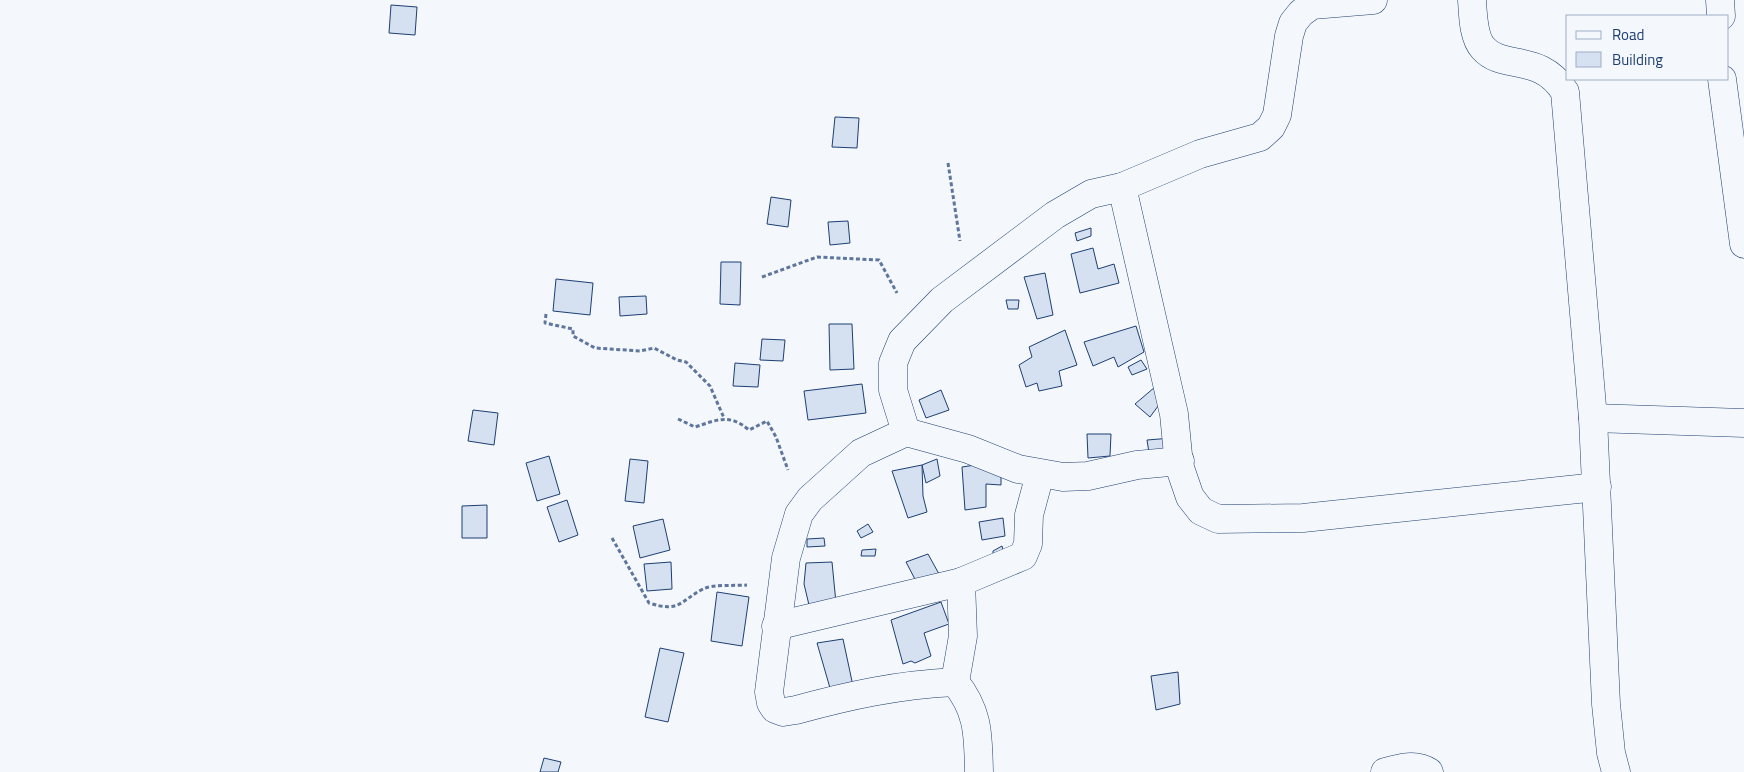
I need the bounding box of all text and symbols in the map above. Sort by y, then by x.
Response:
legend [1566,15,1729,80]
text: Road [1612,23,1644,46]
text: Building [1612,48,1663,71]

